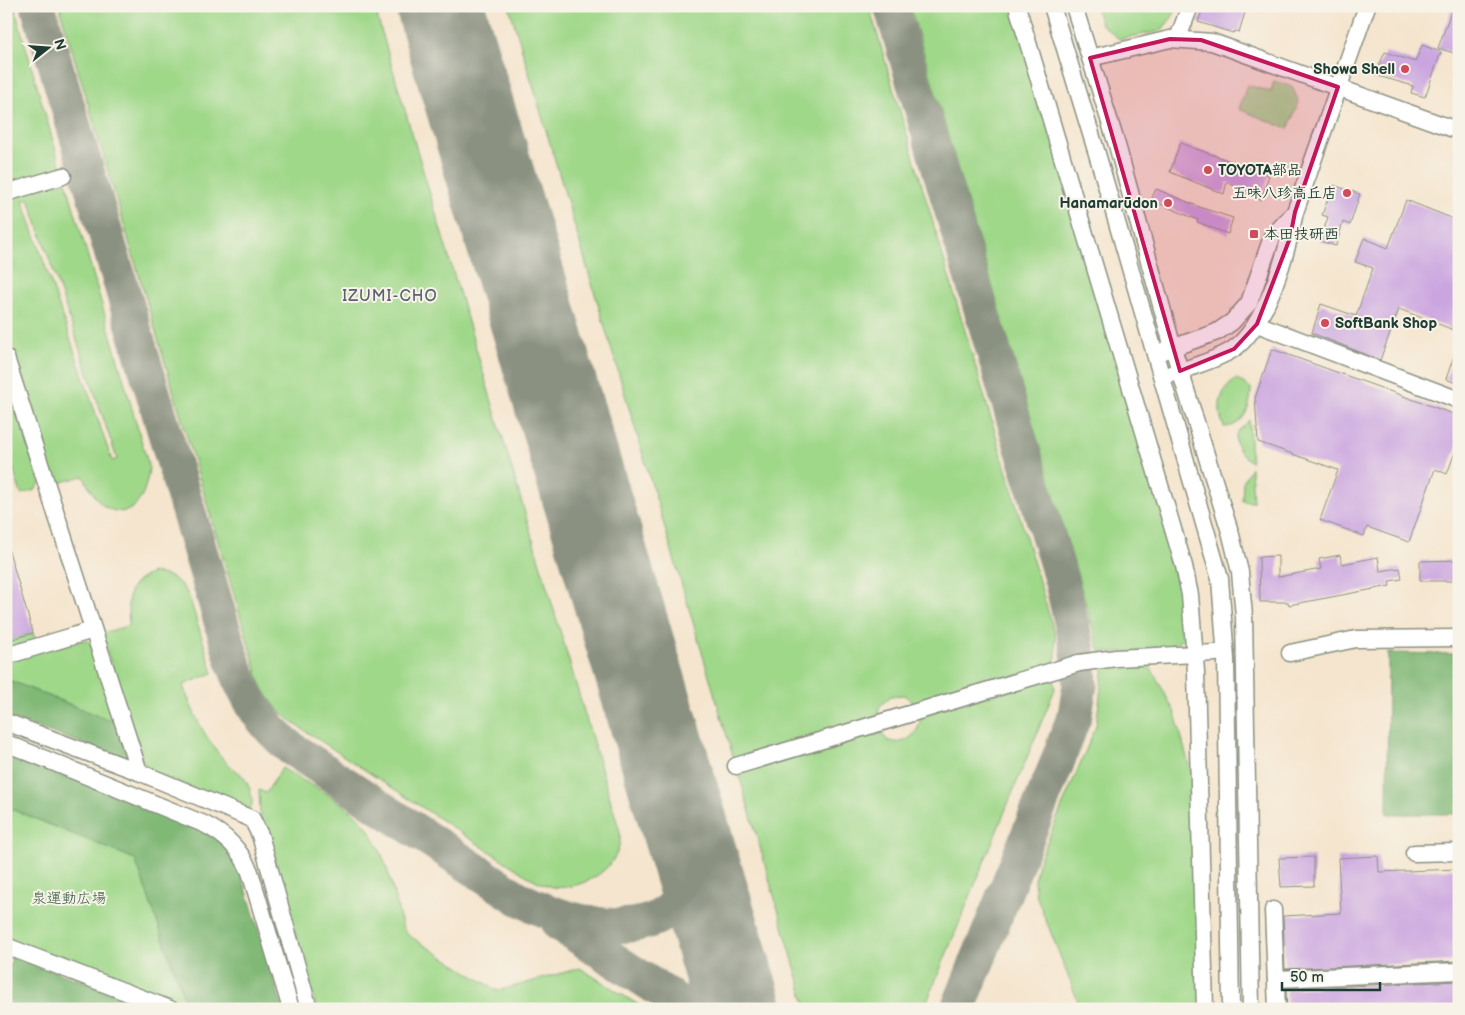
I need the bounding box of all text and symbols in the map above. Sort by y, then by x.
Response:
north arrow [22,22,72,72]
text: N [50,37,70,52]
place label: Showa Shell [1313,60,1395,79]
marker: Showa Shell [1399,63,1411,75]
place label: TOYOTA部品 [1218,161,1302,180]
marker: TOYOTA部品 [1202,164,1214,176]
place label: 五味八珍高丘店 [1232,184,1337,203]
marker: 五味八珍高丘店 [1341,187,1353,199]
place label: Hanamarūdon [1059,194,1158,213]
marker: Hanamarūdon [1162,197,1174,209]
place label: 本田技研西 [1264,225,1339,244]
marker: 本田技研西 [1248,228,1260,240]
district label: IZUMI-CHO [342,287,438,306]
place label: SoftBank Shop [1335,314,1437,333]
marker: SoftBank Shop [1319,317,1331,329]
park label: 泉運動広場 [31,889,107,908]
scale bar [1282,960,1380,992]
text: 50 m [1290,968,1324,987]

